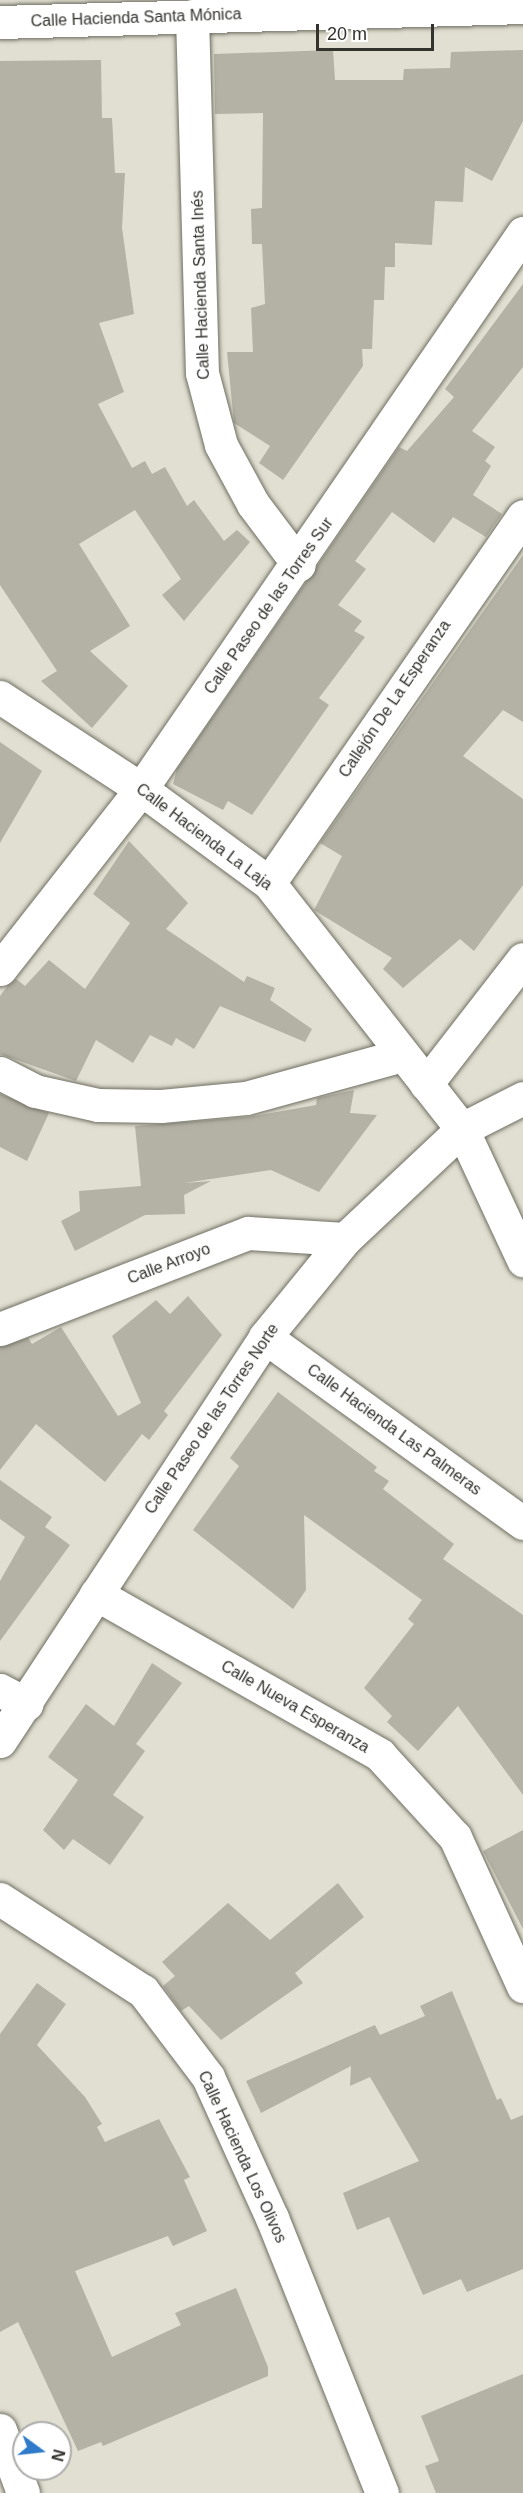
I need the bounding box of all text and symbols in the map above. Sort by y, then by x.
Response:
street label: Calle Hacienda Santa Mónica [30,5,242,31]
scale bar [319,12,438,50]
text: 20 m [327,24,367,44]
street label: Calle Hacienda Santa Inés [188,190,214,380]
street label: Calle Paseo de las Torres Sur [200,514,338,698]
street label: Callejón De La Esperanza [335,617,455,781]
street label: Calle Hacienda La Laja [132,780,276,894]
street label: Calle Arroyo [124,1239,214,1289]
street label: Calle Paseo de las Torres Norte [141,1320,283,1518]
street label: Calle Hacienda Las Palmeras [303,1360,485,1500]
street label: Calle Nueva Esperanza [217,1657,373,1757]
street label: Calle Hacienda Los Olivos [194,2068,290,2246]
north arrow [12,2421,72,2481]
text: N [48,2447,68,2463]

